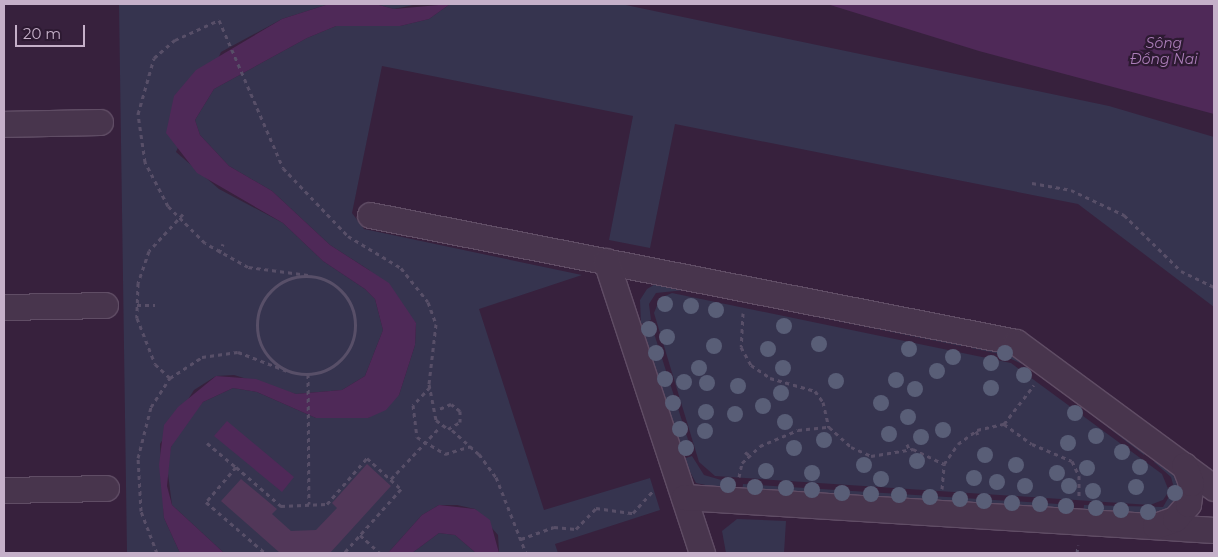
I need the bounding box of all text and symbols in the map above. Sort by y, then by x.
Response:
scale bar [18,15,88,47]
text: 20 m [23,24,61,43]
water label: Sông Đồng Nai [1130,35,1198,68]

